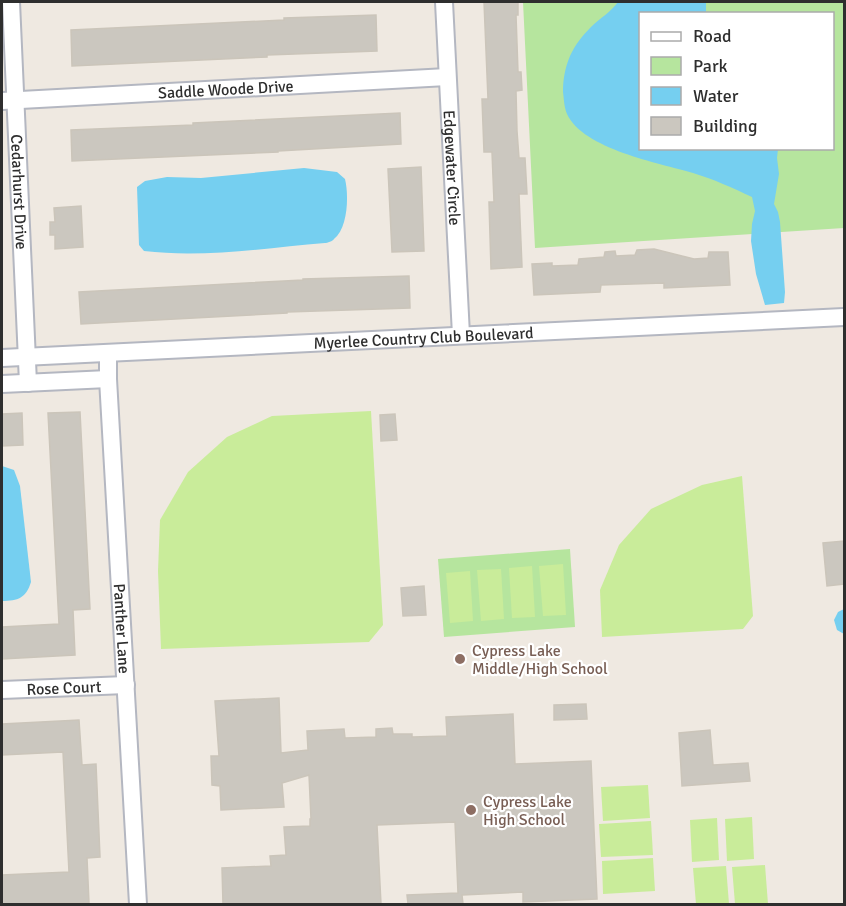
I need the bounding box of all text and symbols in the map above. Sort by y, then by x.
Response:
legend [639,12,834,150]
text: Road [693,25,732,47]
text: Park [693,55,728,77]
street label: Saddle Woode Drive [158,76,294,104]
text: Water [693,85,739,107]
street label: Edgewater Circle [439,110,464,226]
text: Building [693,115,757,137]
street label: Cedarhurst Drive [6,134,31,250]
street label: Myerlee Country Club Boulevard [313,323,534,354]
street label: Panther Lane [109,583,134,674]
place label: Cypress Lake Middle/High School [472,641,608,679]
marker: Cypress Lake Middle/High School [453,652,467,666]
street label: Rose Court [26,677,102,700]
place label: Cypress Lake High School [483,792,572,830]
marker: Cypress Lake High School [464,803,478,817]

